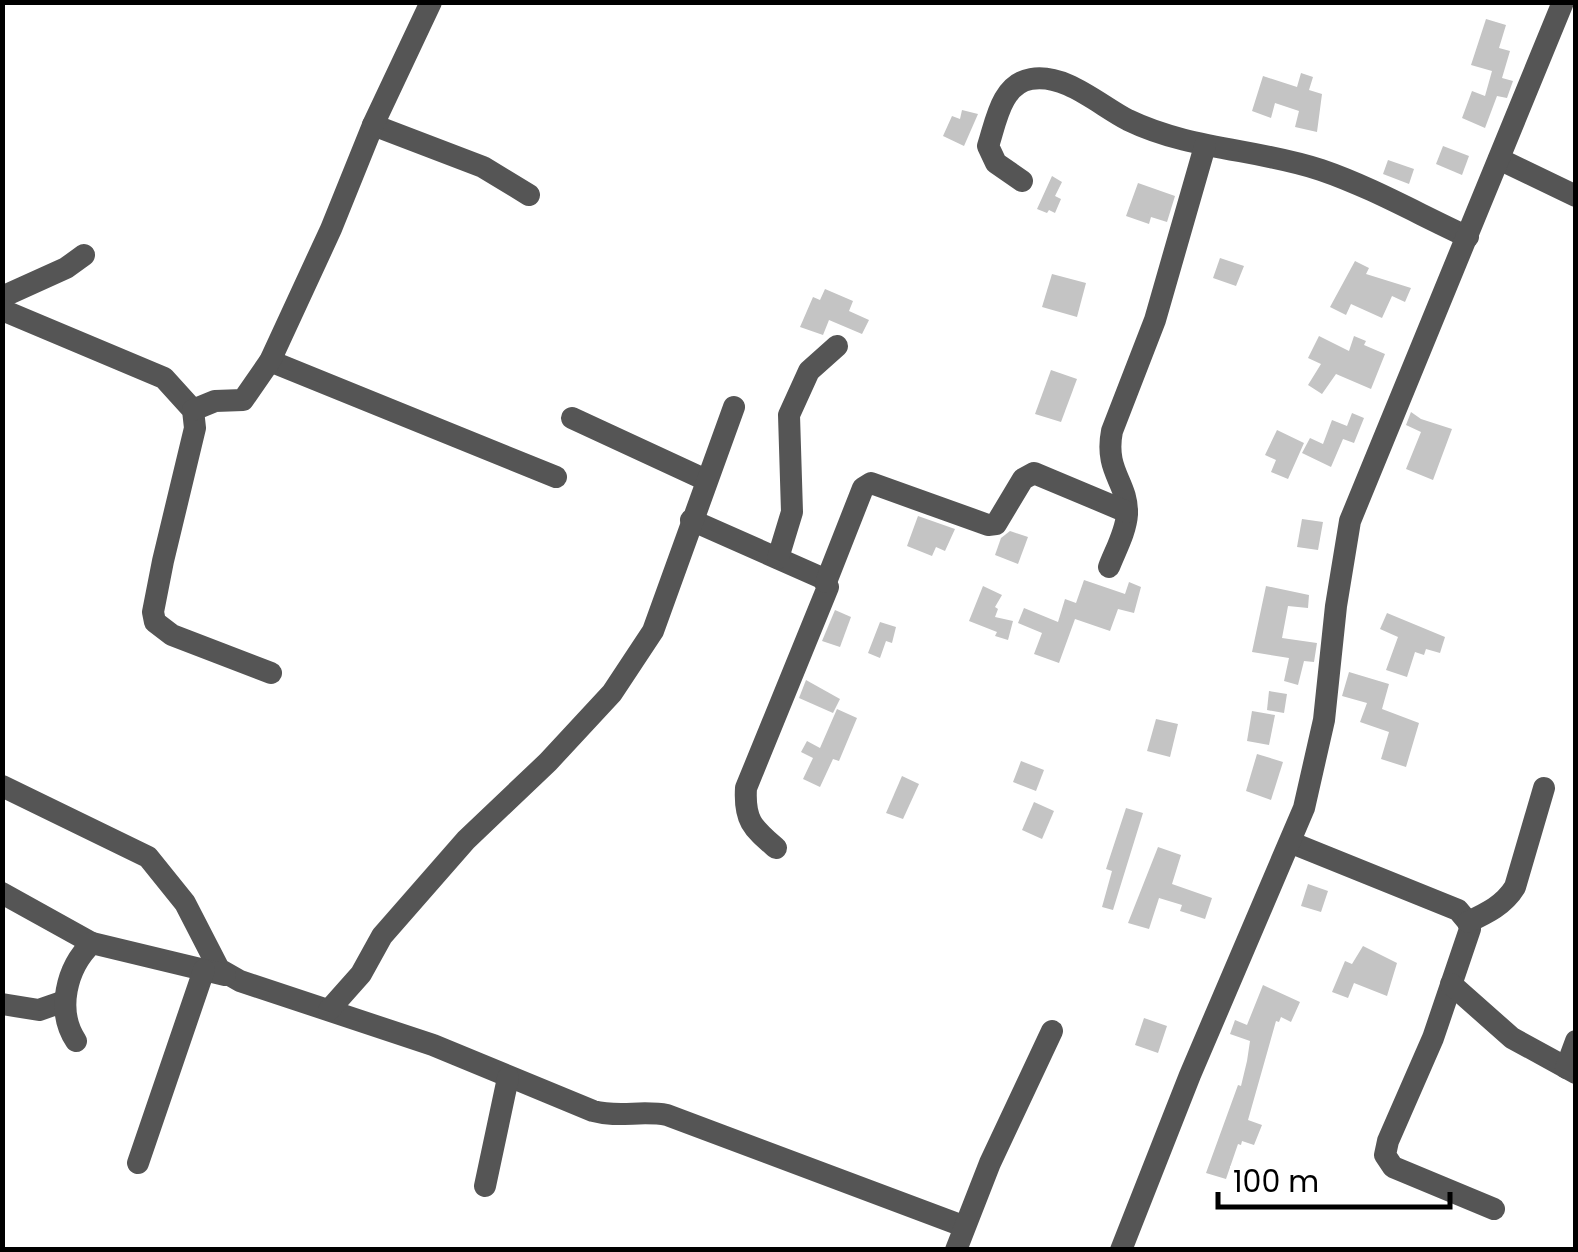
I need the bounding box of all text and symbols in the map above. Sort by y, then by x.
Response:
scale bar [1218,1147,1450,1209]
text: 100 m [1233,1160,1319,1203]

